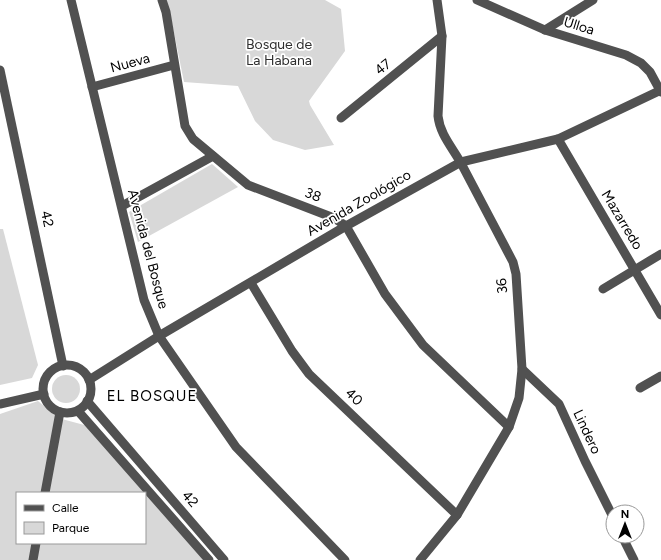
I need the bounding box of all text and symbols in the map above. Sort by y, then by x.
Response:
street label: Ulloa [562,13,596,39]
park label: Bosque de La Habana [246,36,312,69]
street label: Nueva [108,50,152,76]
street label: 47 [371,55,395,79]
street label: Avenida Zoológico [304,166,414,240]
street label: 38 [302,184,324,206]
street label: Avenida del Bosque [124,187,172,311]
street label: Mazarredo [598,187,646,253]
street label: 42 [37,209,57,229]
street label: 36 [493,277,511,294]
street label: 40 [342,385,366,409]
district label: EL BOSQUE [107,387,197,405]
street label: Lindero [569,407,605,457]
street label: 42 [178,487,202,511]
legend [16,492,146,544]
text: Calle [52,501,79,515]
north arrow [605,504,645,544]
text: N [621,508,629,521]
text: Parque [52,521,90,535]

